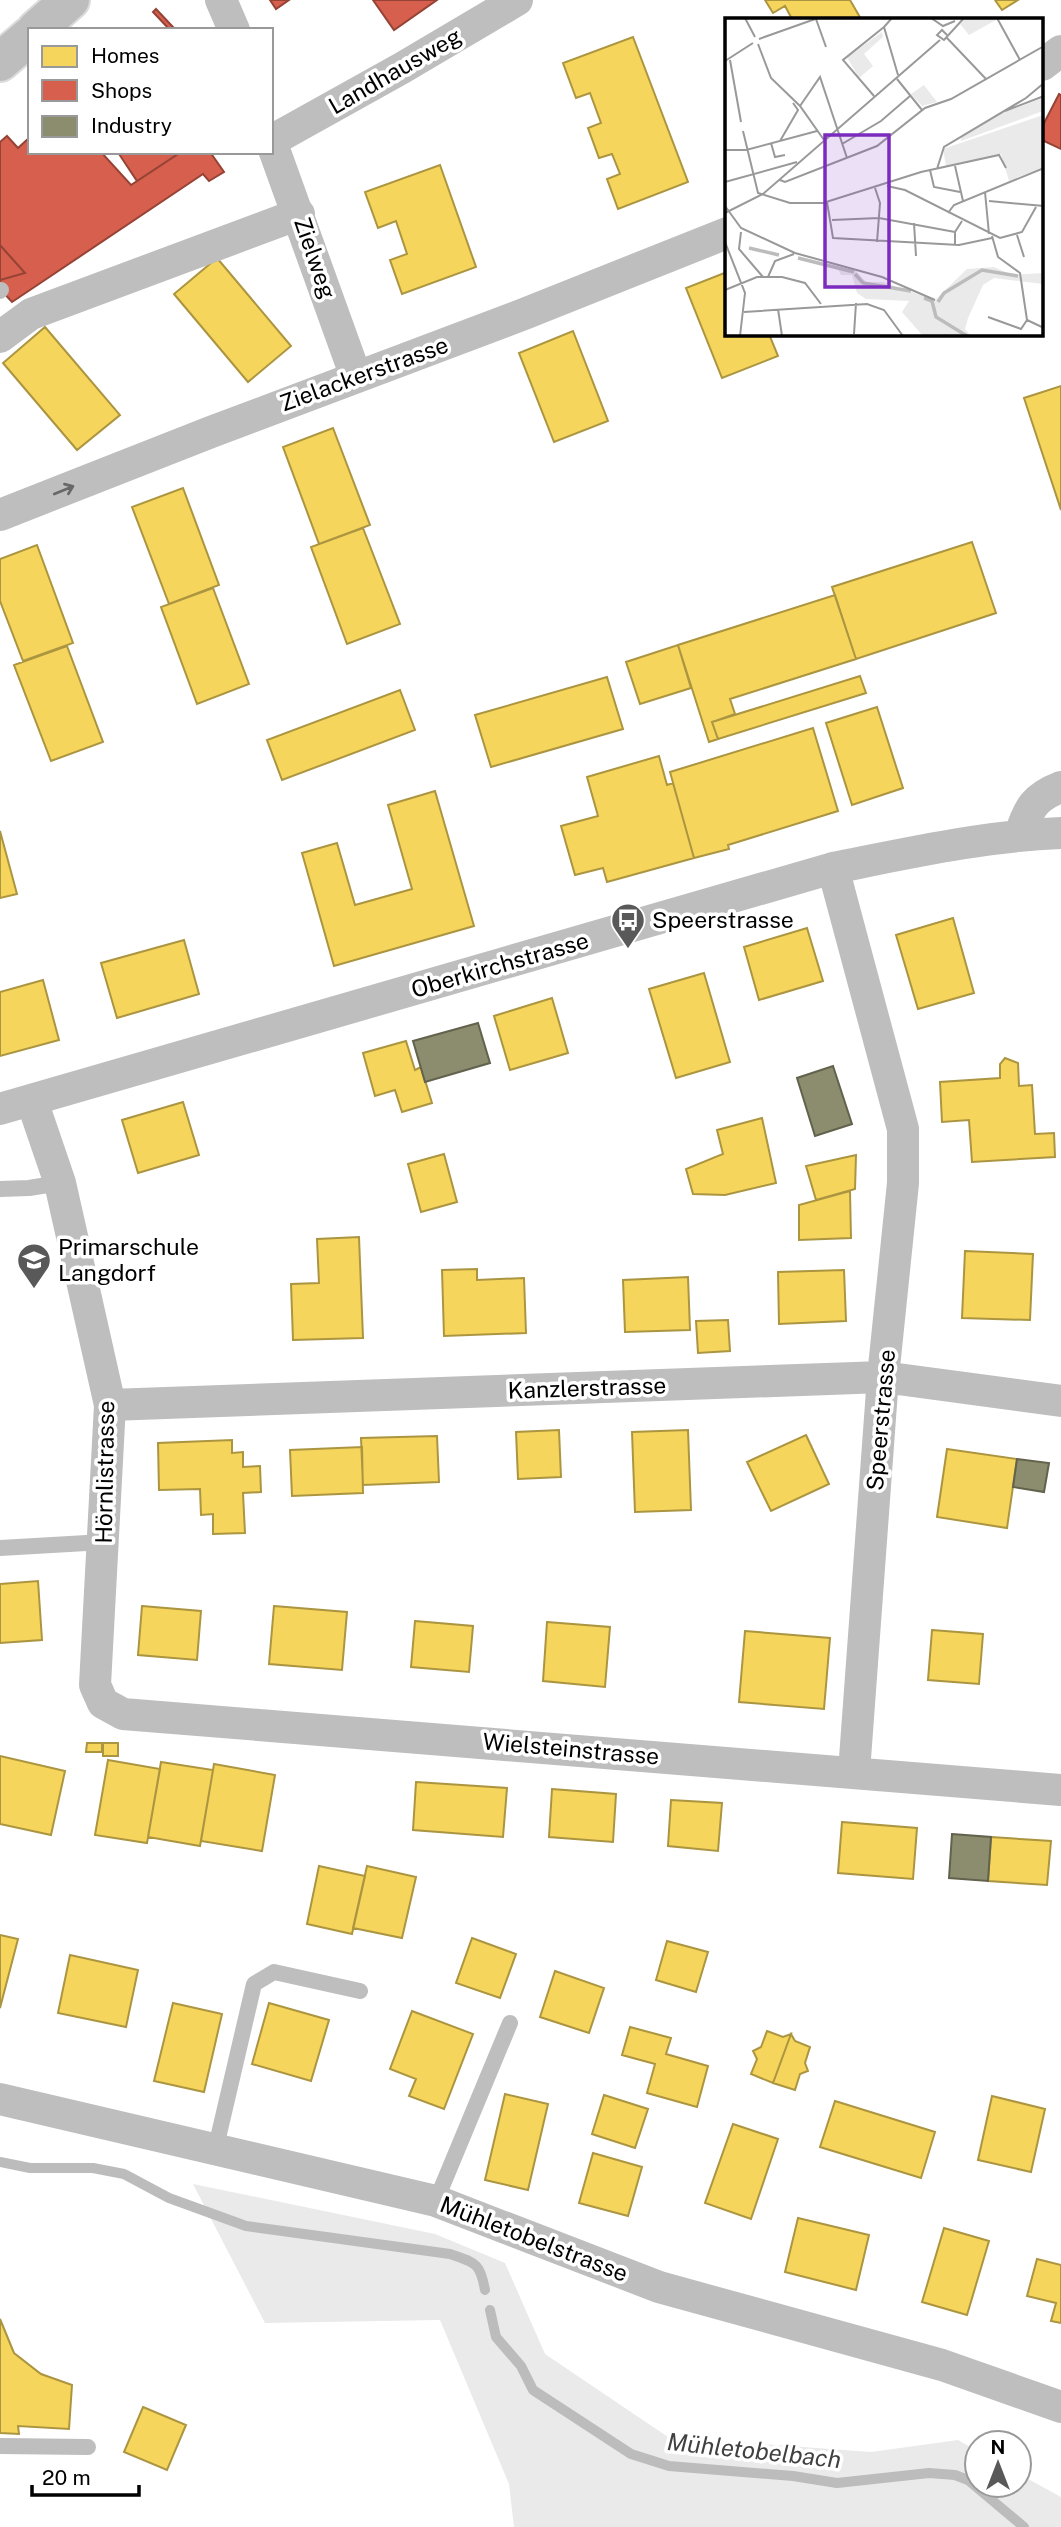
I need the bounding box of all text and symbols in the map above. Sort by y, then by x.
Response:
inset map [725,18,1044,336]
street label: Landhausweg [324,22,466,119]
legend [28,28,273,154]
text: Homes [91,43,159,68]
text: Shops [91,78,152,103]
text: Industry [91,113,172,138]
street label: Zielweg [289,214,342,302]
street label: Zielackerstrasse [276,331,452,416]
one-way arrow [52,482,74,495]
bus stop icon: Speerstrasse [609,901,647,950]
place label: Speerstrasse [652,906,794,933]
street label: Oberkirchstrasse [408,926,592,1003]
place label: Primarschule Langdorf [58,1233,199,1286]
school or university icon: Primarschule Langdorf [15,1241,53,1290]
street label: Speerstrasse [861,1348,900,1492]
street label: Kanzlerstrasse [507,1371,667,1404]
street label: Hörnlistrasse [90,1400,119,1544]
street label: Wielsteinstrasse [482,1727,660,1770]
street label: Mühletobelstrasse [437,2190,632,2287]
water label: Mühletobelbach [666,2427,843,2473]
north arrow [963,2429,1033,2499]
text: N [991,2436,1005,2458]
scale bar [32,2454,138,2498]
text: 20 m [42,2465,91,2490]

